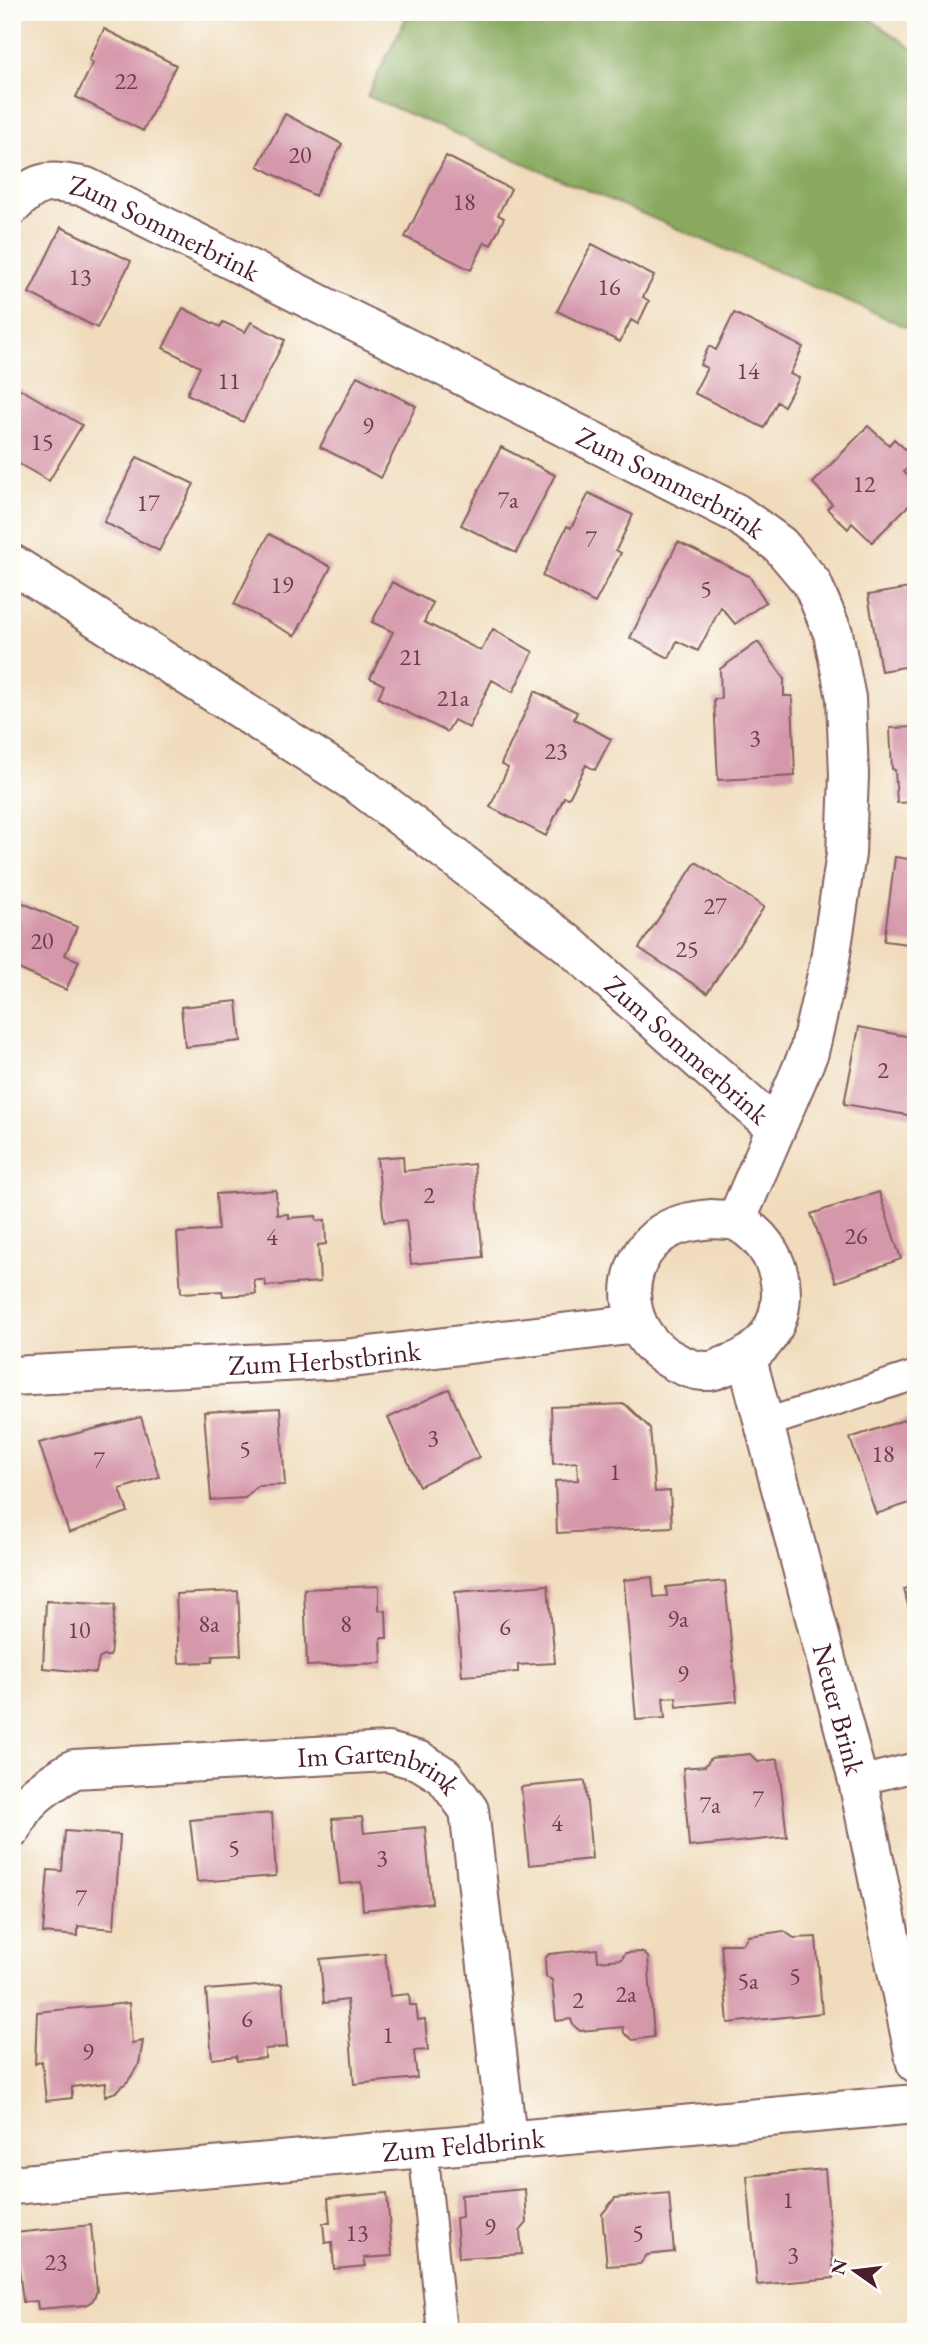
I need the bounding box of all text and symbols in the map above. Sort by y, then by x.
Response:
house number: 22 [114,65,138,96]
house number: 20 [288,139,312,170]
street label: Zum Sommerbrink [67,166,267,290]
house number: 18 [452,186,476,217]
house number: 13 [68,261,92,292]
house number: 16 [597,271,621,302]
house number: 14 [736,355,760,386]
house number: 11 [217,365,241,396]
house number: 9 [362,410,374,441]
street label: Zum Sommerbrink [570,418,773,547]
house number: 15 [30,426,54,457]
house number: 12 [852,468,876,499]
house number: 7a [497,484,519,515]
house number: 17 [136,487,160,518]
house number: 7 [585,523,597,554]
house number: 19 [270,569,294,600]
house number: 5 [700,573,712,604]
house number: 21 [399,641,423,672]
house number: 21a [437,682,470,713]
house number: 3 [749,722,761,753]
house number: 23 [544,735,568,766]
house number: 27 [703,890,727,921]
house number: 20 [30,925,54,956]
house number: 25 [675,933,699,964]
street label: Zum Sommerbrink [597,967,778,1132]
house number: 2 [877,1054,889,1085]
house number: 2 [423,1179,435,1210]
house number: 26 [844,1220,868,1251]
house number: 4 [266,1221,278,1252]
street label: Zum Herbstbrink [227,1332,423,1383]
house number: 3 [427,1422,439,1453]
house number: 5 [239,1433,251,1464]
house number: 18 [871,1438,895,1469]
house number: 7 [93,1444,105,1475]
house number: 1 [609,1456,621,1487]
house number: 9a [667,1603,689,1634]
house number: 8a [198,1608,220,1639]
house number: 8 [340,1608,352,1639]
house number: 6 [499,1611,511,1642]
house number: 10 [67,1614,91,1645]
street label: Neuer Brink [805,1640,874,1779]
house number: 9 [677,1658,689,1689]
street label: Im Gartenbrink [296,1733,470,1802]
house number: 7 [752,1783,764,1814]
house number: 7a [699,1789,721,1820]
house number: 4 [551,1807,563,1838]
house number: 5 [228,1832,240,1863]
house number: 3 [376,1842,388,1873]
house number: 7 [75,1882,87,1913]
house number: 5 [789,1960,801,1991]
house number: 5a [737,1965,759,1996]
house number: 2a [615,1978,637,2009]
house number: 2 [572,1984,584,2015]
house number: 6 [241,2003,253,2034]
house number: 1 [382,2019,394,2050]
house number: 9 [82,2036,94,2067]
street label: Zum Feldbrink [380,2119,547,2170]
house number: 1 [782,2184,794,2215]
house number: 9 [484,2211,496,2242]
house number: 13 [345,2217,369,2248]
house number: 5 [632,2217,644,2248]
north arrow [820,2236,890,2306]
house number: 3 [787,2239,799,2270]
house number: 23 [44,2246,68,2277]
text: N [825,2256,853,2277]

